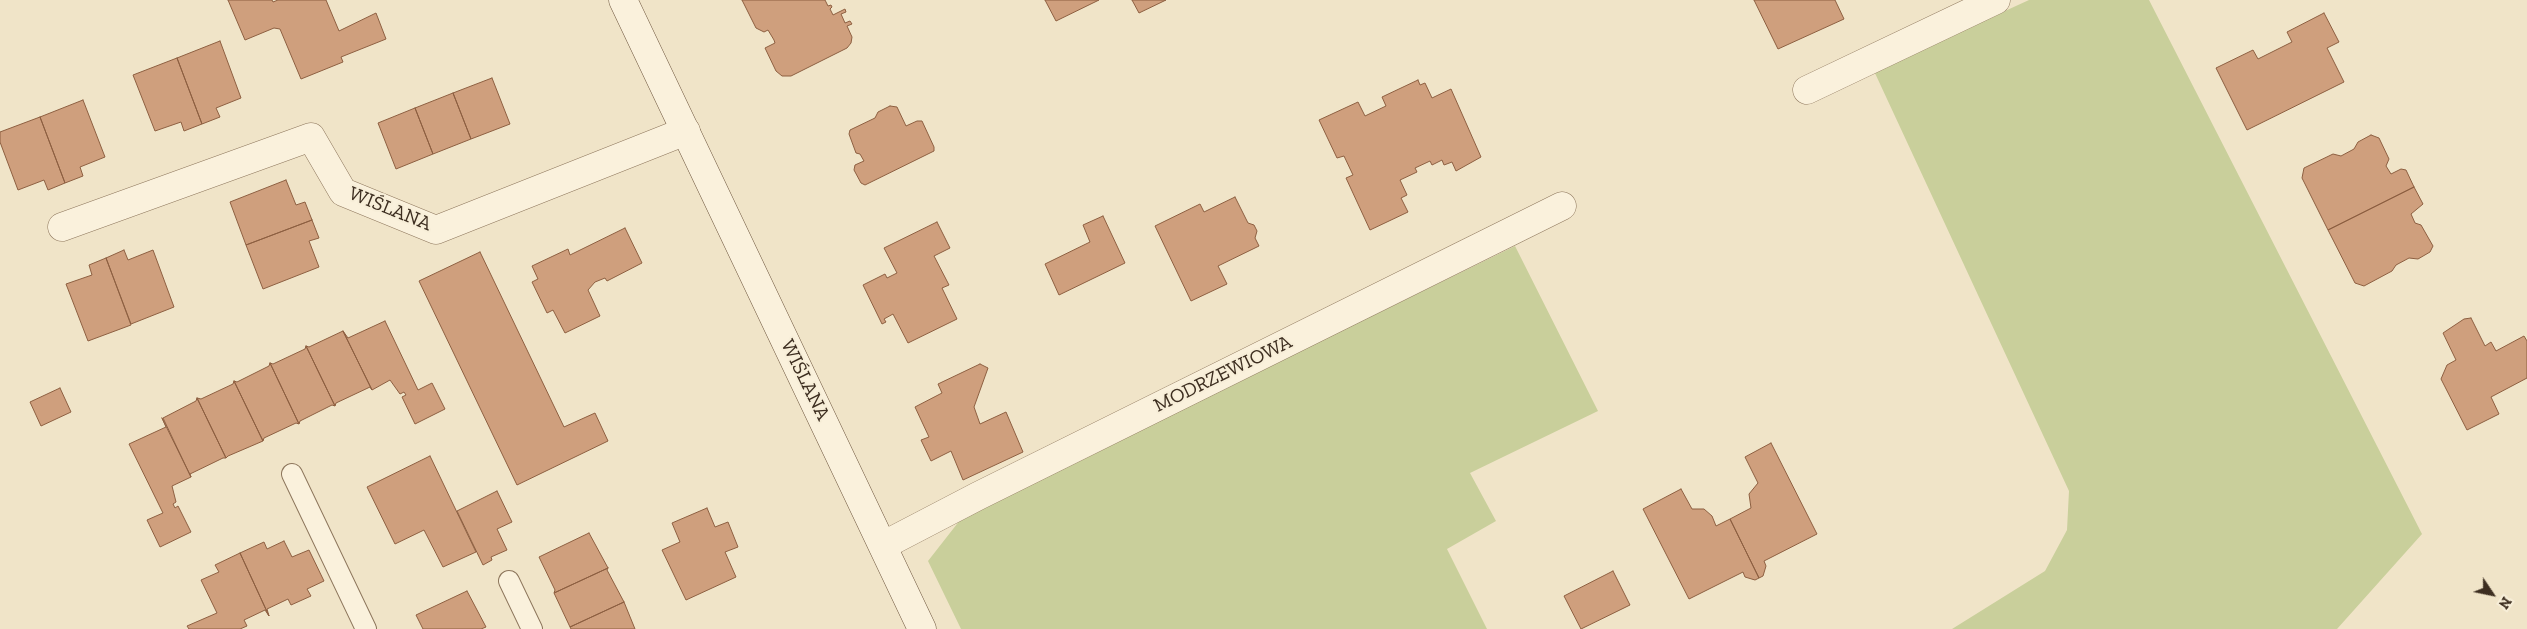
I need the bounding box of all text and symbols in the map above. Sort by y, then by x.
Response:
street label: WIŚLANA [345,182,435,236]
street label: MODRZEWIOWA [1150,330,1296,418]
street label: WIŚLANA [775,336,835,424]
north arrow [2467,569,2517,619]
text: N [2495,593,2515,612]

